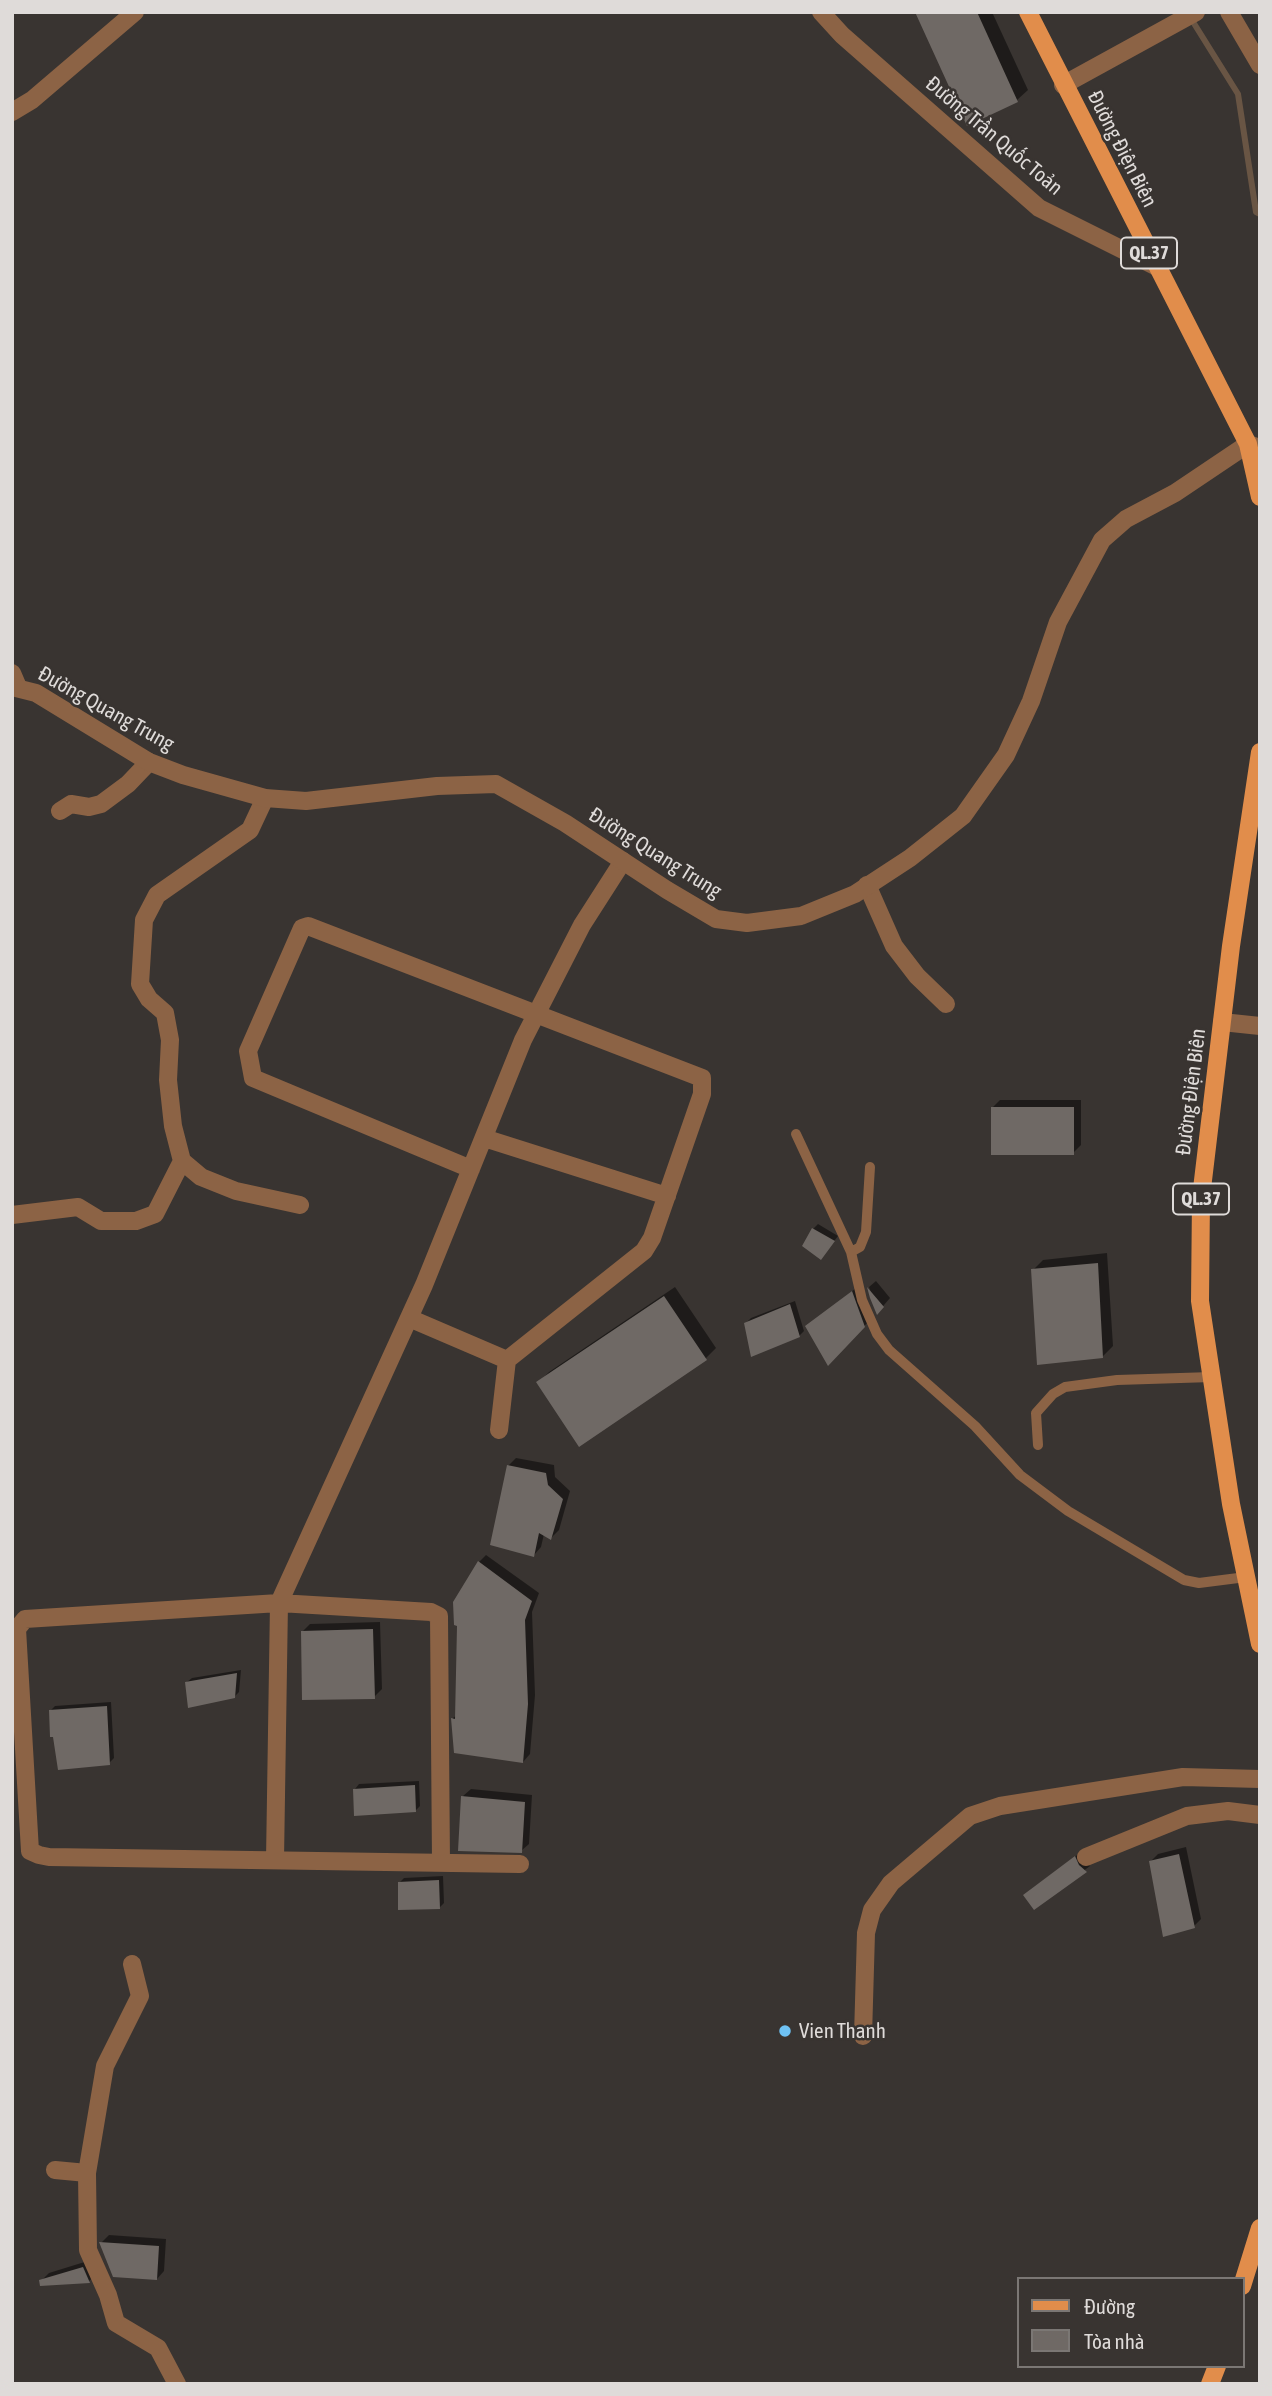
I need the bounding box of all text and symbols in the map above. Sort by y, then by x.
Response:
street label: Đường Trần Quốc Toản [920,71,1068,201]
street label: Đường Điện Biên [1082,86,1162,212]
road number: QL.37 [1121,238,1177,268]
street label: Đường Quang Trung [34,661,178,757]
street label: Đường Quang Trung [584,802,726,904]
street label: Đường Điện Biên [1171,1027,1211,1157]
road number: QL.37 [1173,1184,1229,1214]
place label: Vien Thanh [799,2018,886,2044]
marker: Vien Thanh [777,2023,793,2039]
legend [1016,2277,1244,2368]
text: Đường [1084,2294,1135,2318]
text: Tòa nhà [1084,2329,1145,2353]

